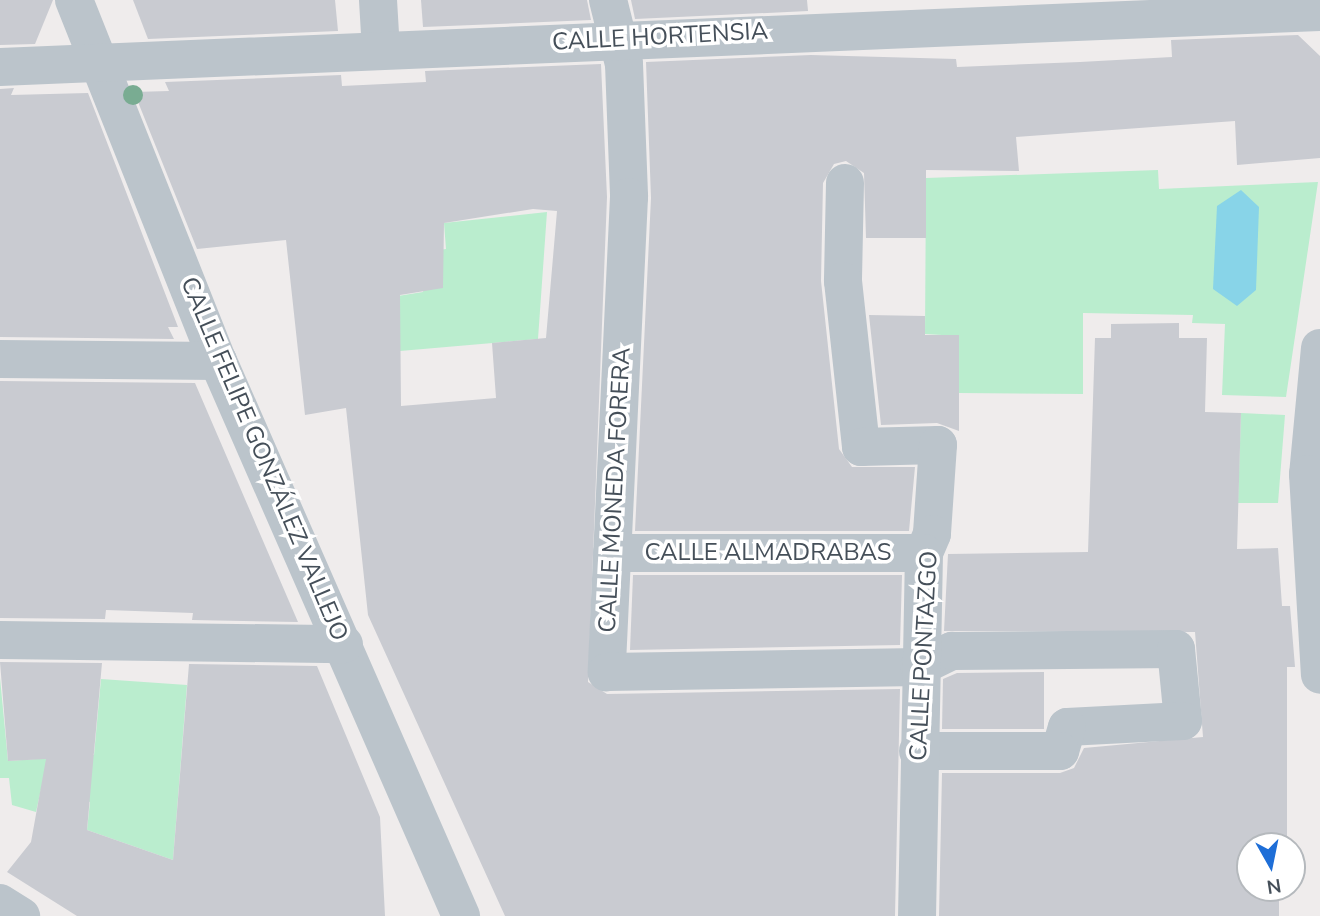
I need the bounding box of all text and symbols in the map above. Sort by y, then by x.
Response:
street label: CALLE HORTENSIA [551,17,769,57]
street label: CALLE FELIPE GONZÁLEZ VALLEJO [174,273,354,645]
street label: CALLE MONEDA FORERA [593,347,637,633]
street label: CALLE ALMADRABAS [644,539,892,567]
street label: CALLE PONTAZGO [904,550,944,762]
north arrow [1236,832,1306,902]
text: N [1265,872,1283,900]

